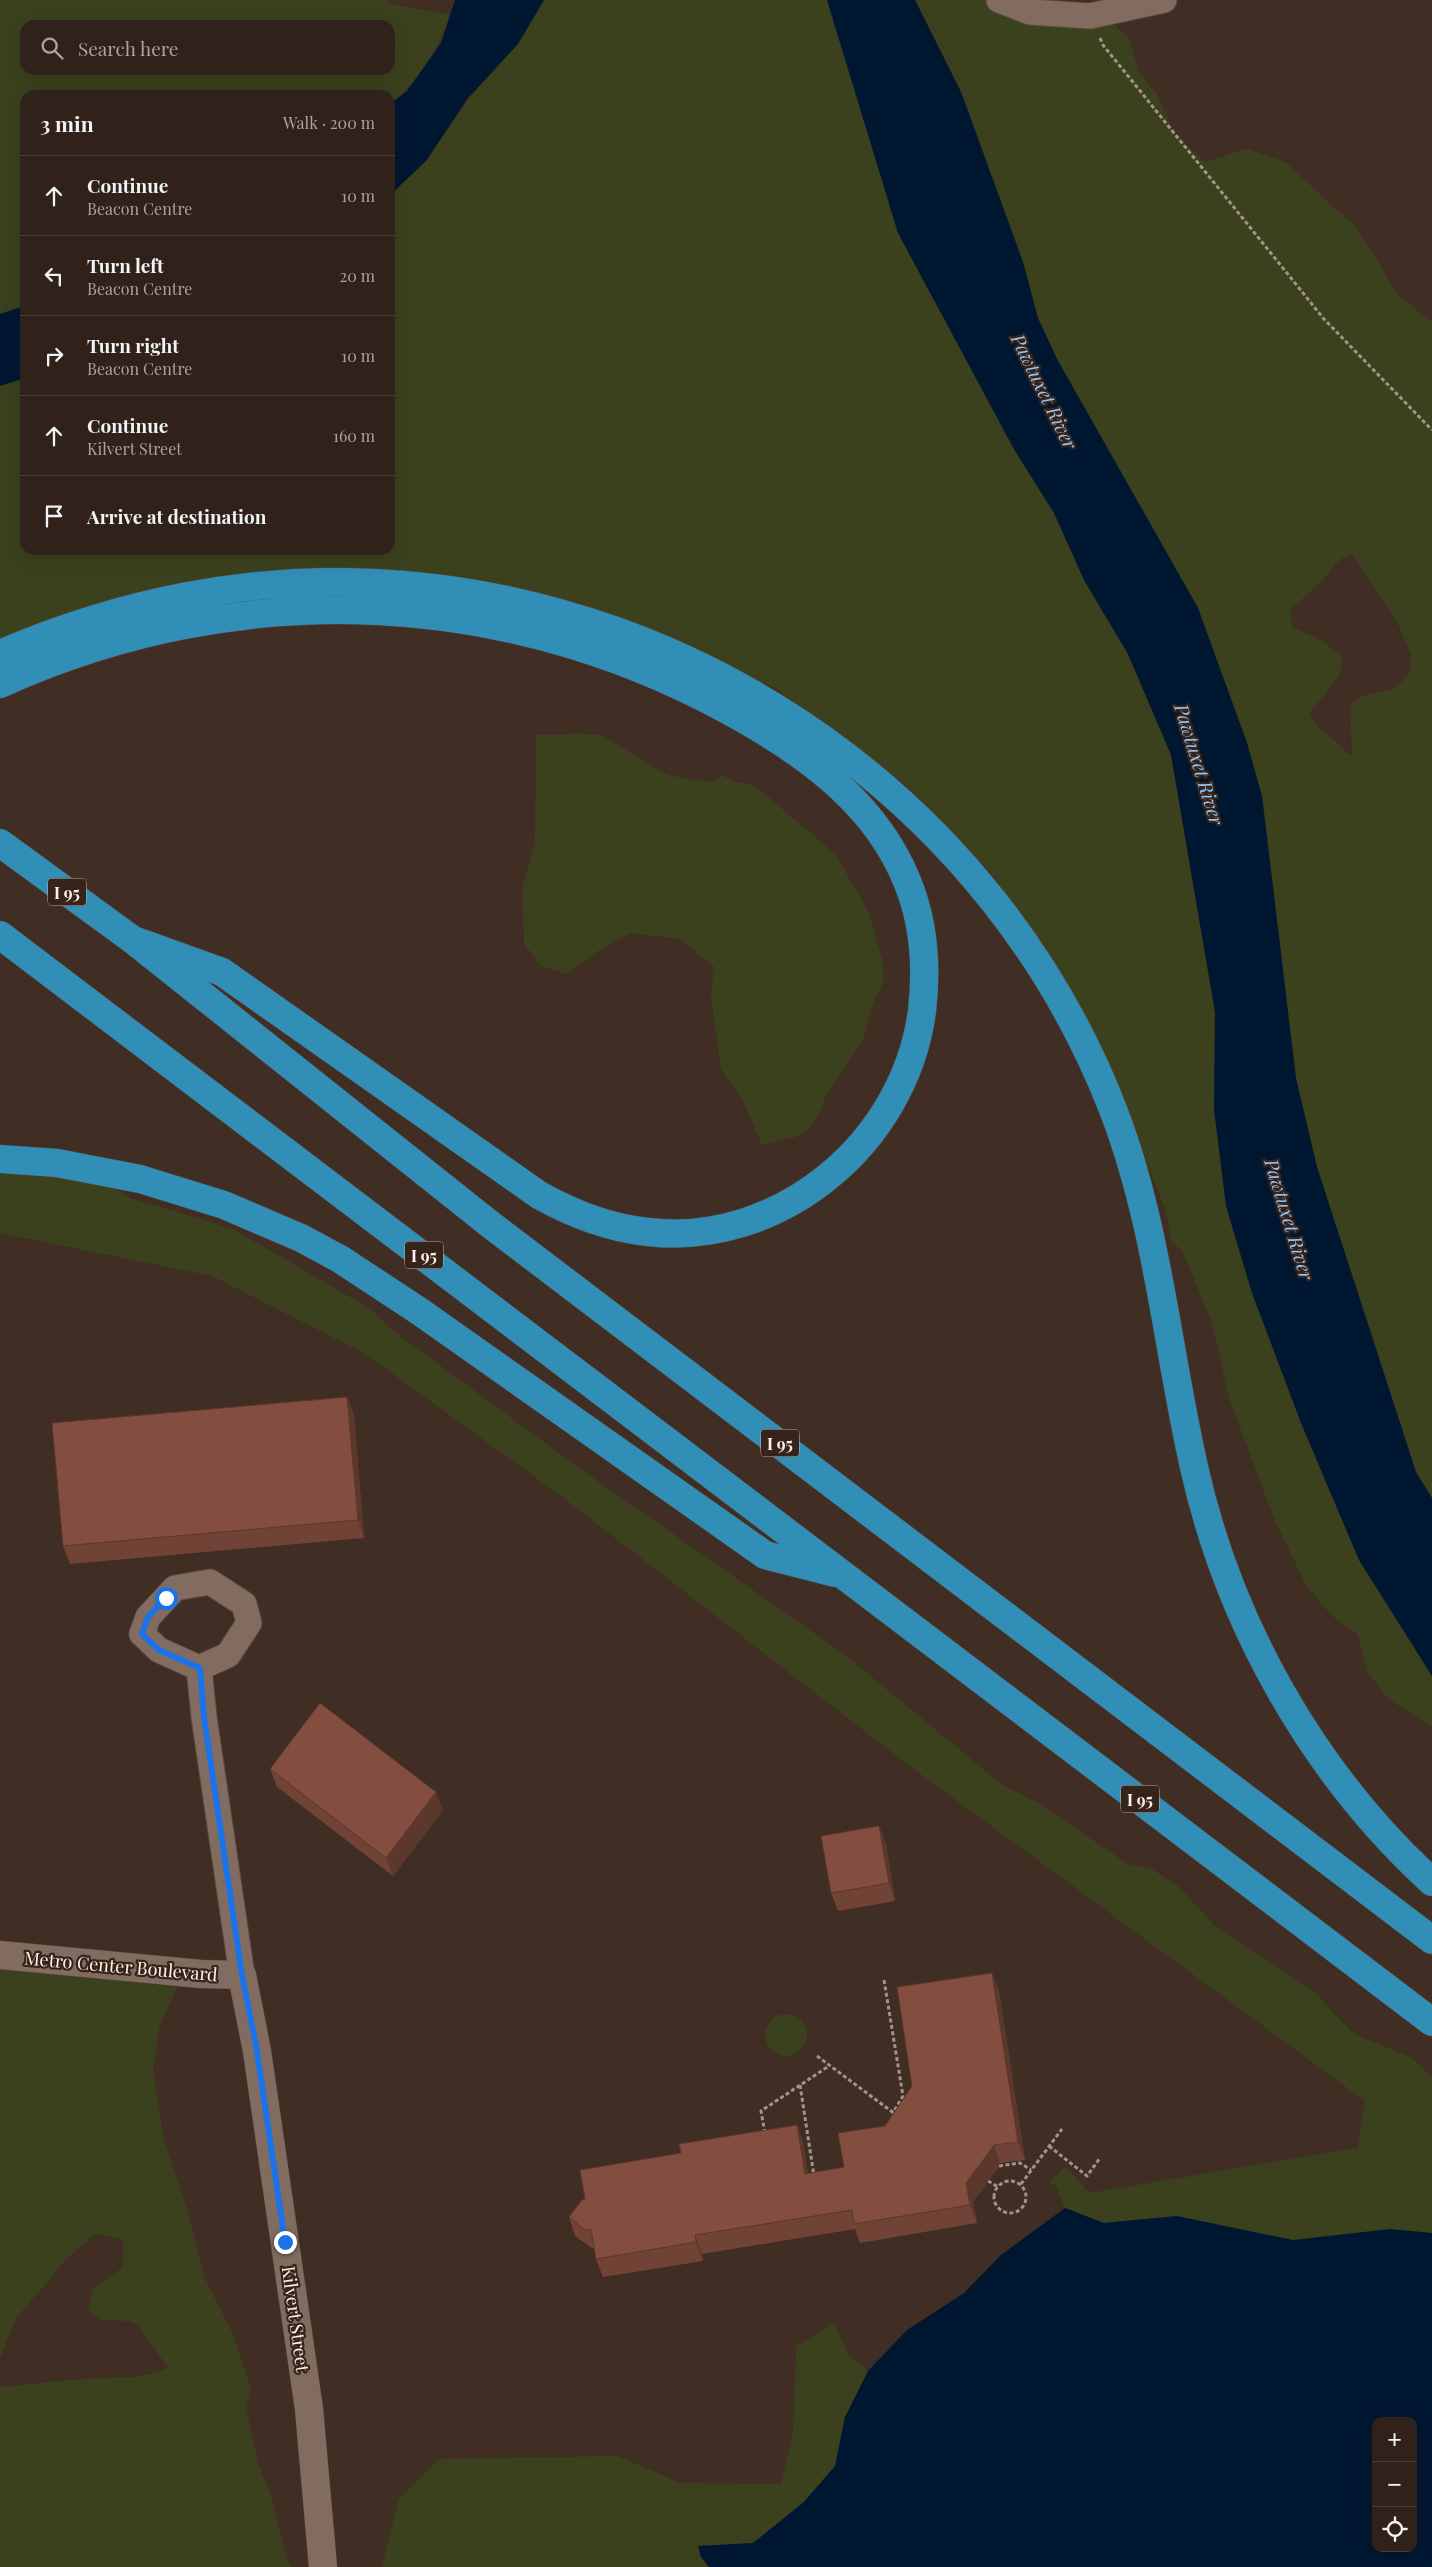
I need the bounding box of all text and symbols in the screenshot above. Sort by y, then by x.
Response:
search box [20,20,395,75]
icon: search [38,34,66,62]
text: Search here [78,35,178,61]
text: 3 min [40,109,94,137]
text: Walk · 200 m [283,112,375,133]
text: Continue [87,172,168,198]
icon: ahead [40,182,68,210]
text: 10 m [341,185,375,206]
text: Beacon Centre [87,198,192,219]
text: Turn left [87,252,164,278]
icon: left [40,262,68,290]
text: 20 m [340,265,375,286]
text: Beacon Centre [87,278,192,299]
water label: Pawtuxet River [1005,328,1085,454]
text: Turn right [87,332,179,358]
icon: right [40,342,68,370]
text: 10 m [341,345,375,366]
text: Beacon Centre [87,358,192,379]
text: Continue [87,412,168,438]
icon: ahead [40,422,68,450]
text: 160 m [333,425,375,446]
text: Kilvert Street [87,438,182,459]
icon: arrive [40,502,68,530]
text: Arrive at destination [87,503,267,529]
water label: Pawtuxet River [1169,699,1231,829]
road number: I 95 [48,879,86,906]
water label: Pawtuxet River [1259,1154,1321,1284]
road number: I 95 [405,1242,443,1268]
road number: I 95 [761,1430,799,1456]
route start [155,1587,178,1610]
road number: I 95 [1121,1786,1159,1812]
street label: Metro Center Boulevard [23,1946,219,1986]
route end [274,2231,297,2254]
street label: Kilvert Street [277,2264,315,2374]
map controls [1372,2417,1417,2552]
button: + [1372,2417,1417,2462]
button: − [1372,2462,1417,2507]
button: locate [1372,2507,1417,2552]

